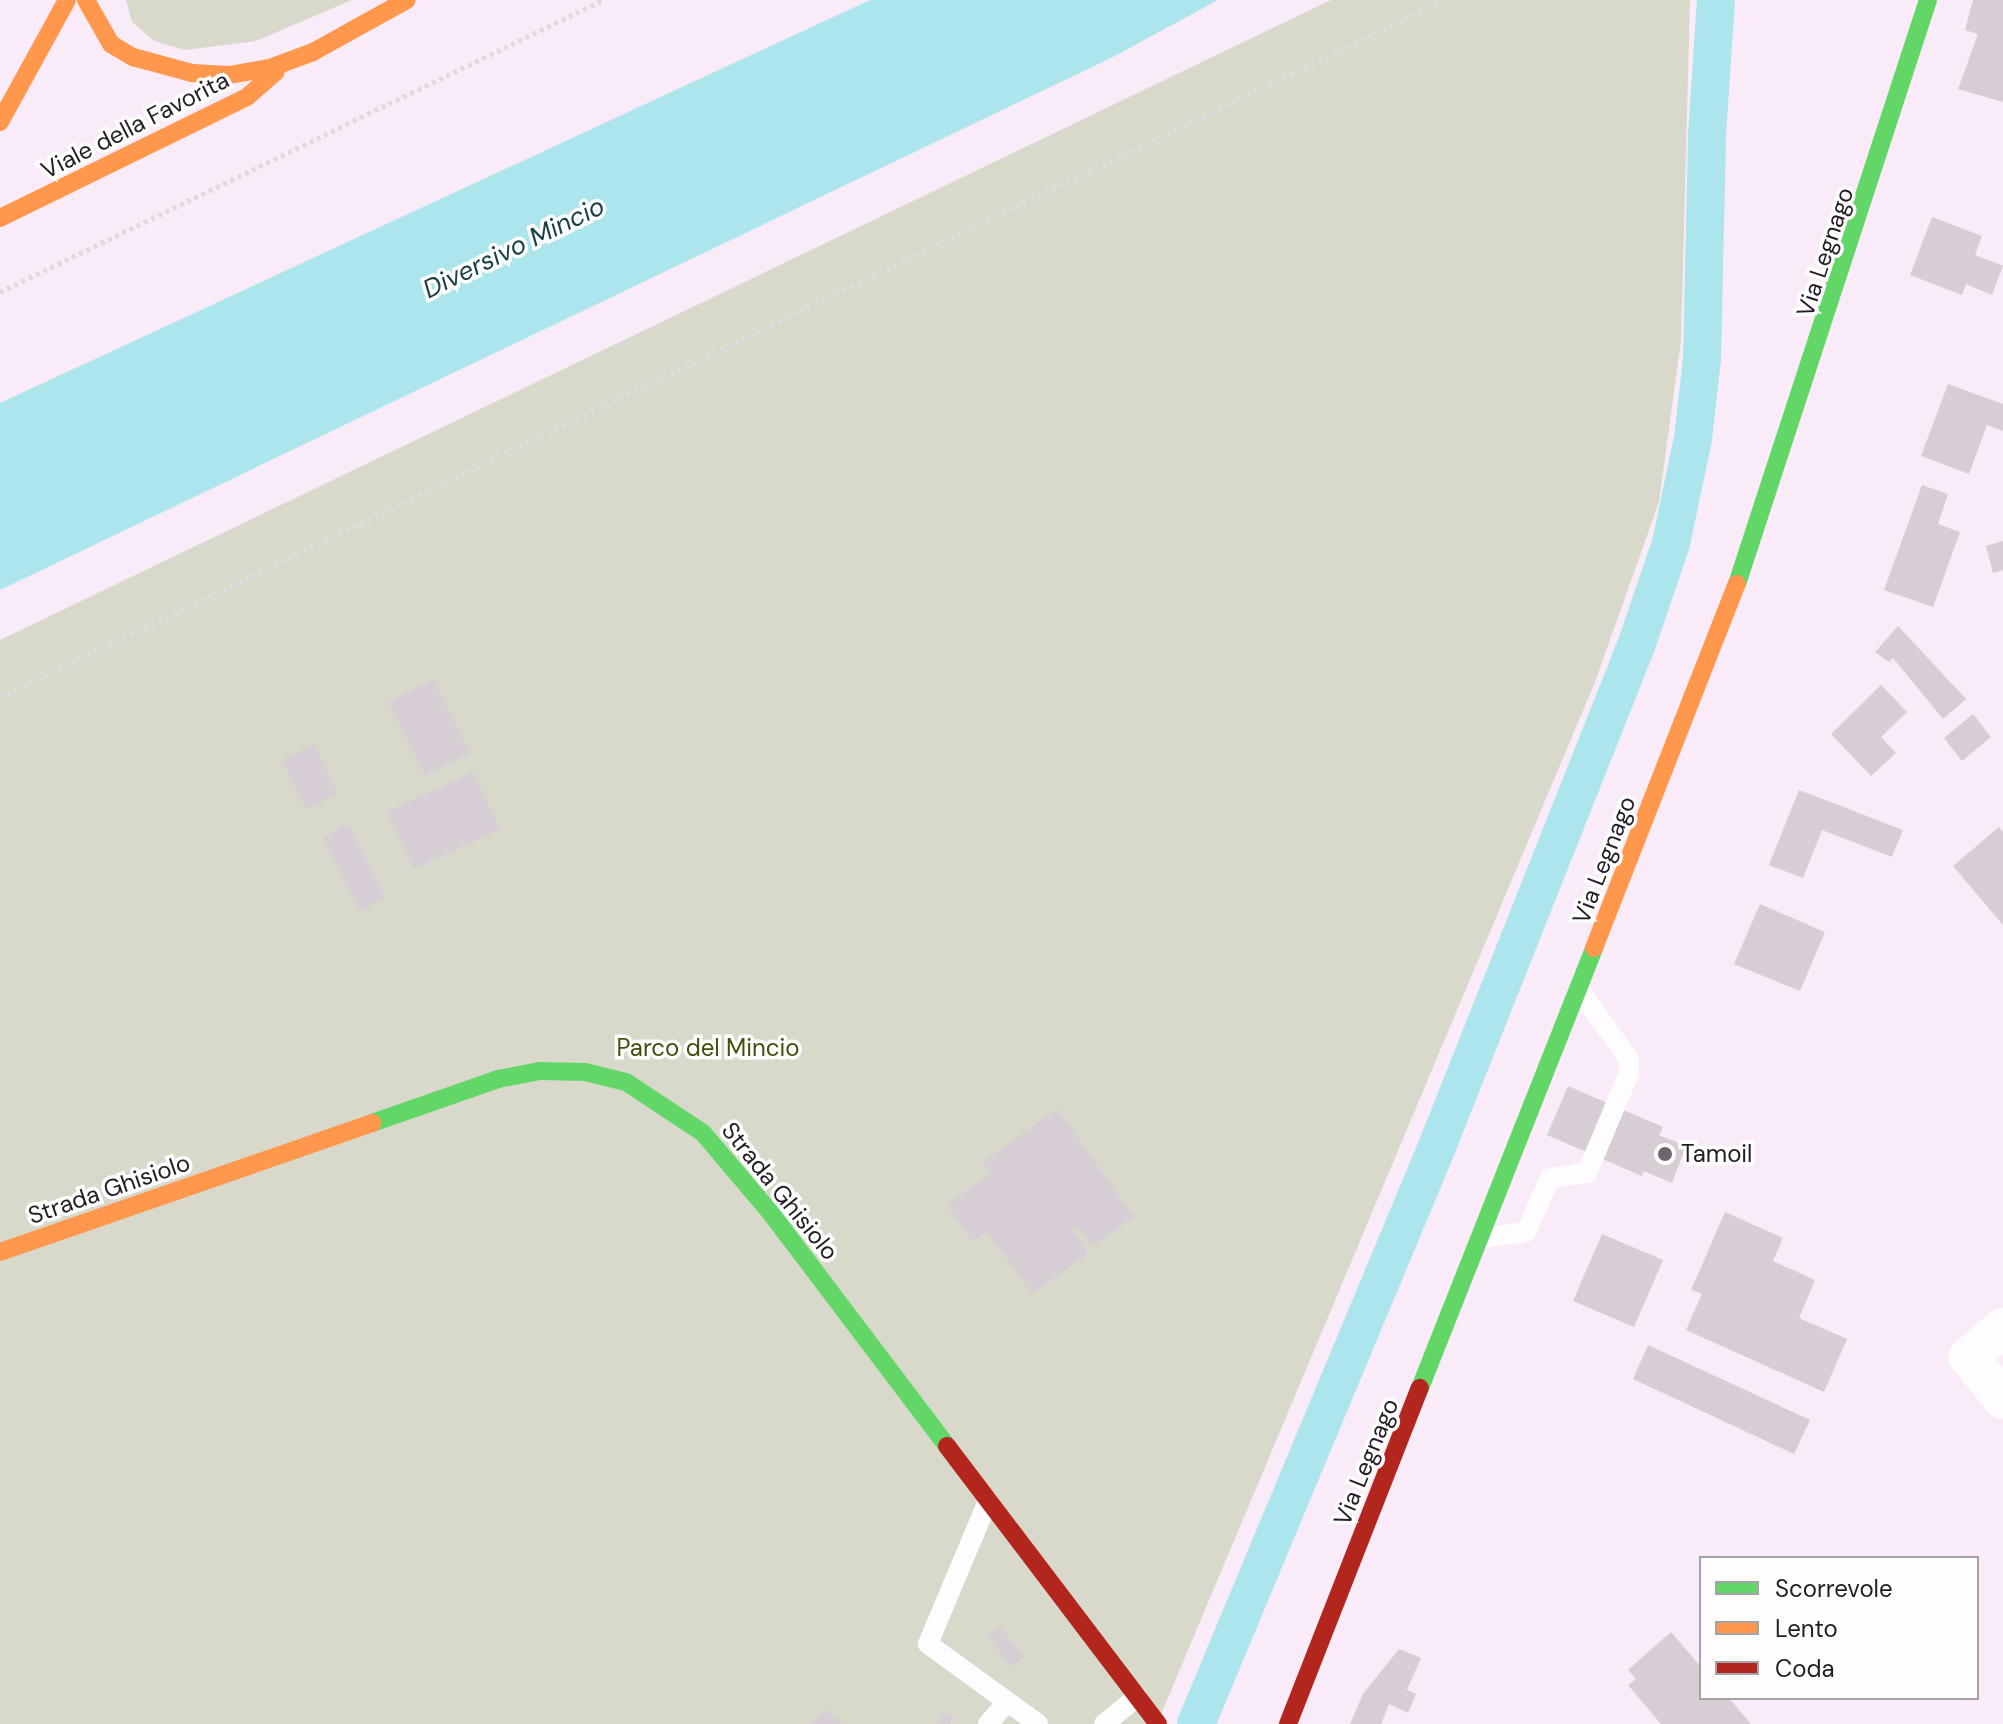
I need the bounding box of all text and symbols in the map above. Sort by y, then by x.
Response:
street label: Viale della Favorita [36,65,234,185]
street label: Via Legnago [1791,184,1859,320]
water label: Diversivo Mincio [418,191,610,305]
street label: Via Legnago [1566,792,1642,928]
park label: Parco del Mincio [616,1034,800,1062]
street label: Strada Ghisiolo [716,1116,844,1266]
place label: Tamoil [1681,1140,1752,1168]
marker: Tamoil [1656,1145,1674,1163]
street label: Strada Ghisiolo [24,1148,194,1230]
street label: Via Legnago [1327,1394,1405,1530]
legend [1699,1556,1979,1700]
text: Scorrevole [1775,1573,1893,1604]
text: Lento [1775,1613,1838,1644]
text: Coda [1775,1653,1835,1684]

